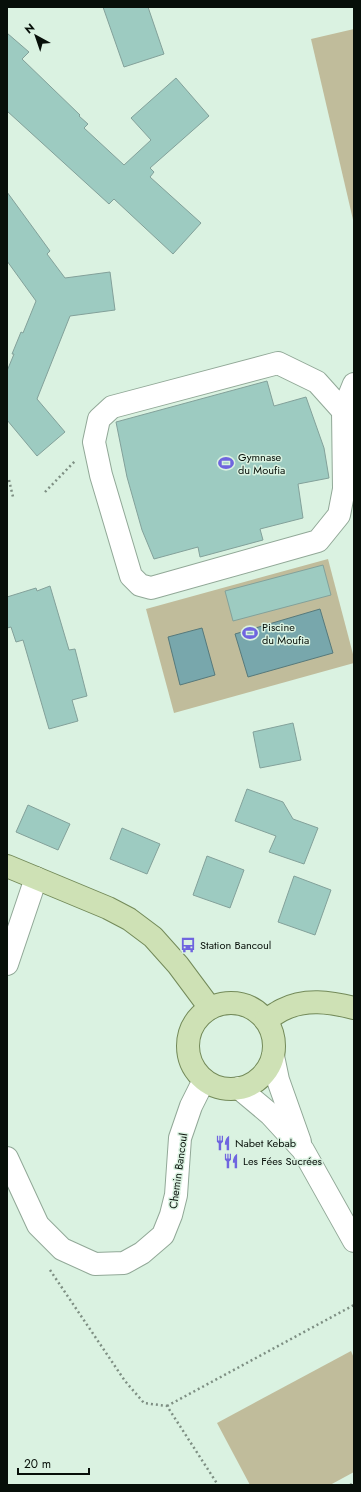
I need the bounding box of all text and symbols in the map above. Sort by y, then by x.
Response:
north arrow [16,16,56,56]
text: N [21,19,38,37]
place label: Gymnase du Moufia [238,449,285,478]
sports icon: Gymnase du Moufia [217,454,235,472]
place label: Piscine du Moufia [262,619,309,648]
sports icon: Piscine du Moufia [241,624,259,642]
bus stop icon: Station Bancoul [179,936,197,954]
place label: Station Bancoul [200,937,271,953]
street label: Chemin Bancoul [165,1132,191,1210]
restaurant icon: Nabet Kebab [214,1134,232,1152]
place label: Nabet Kebab [235,1135,296,1151]
restaurant icon: Les Fées Sucrées [222,1152,240,1170]
place label: Les Fées Sucrées [243,1153,323,1169]
scale bar [18,1450,89,1476]
text: 20 m [24,1455,51,1473]

